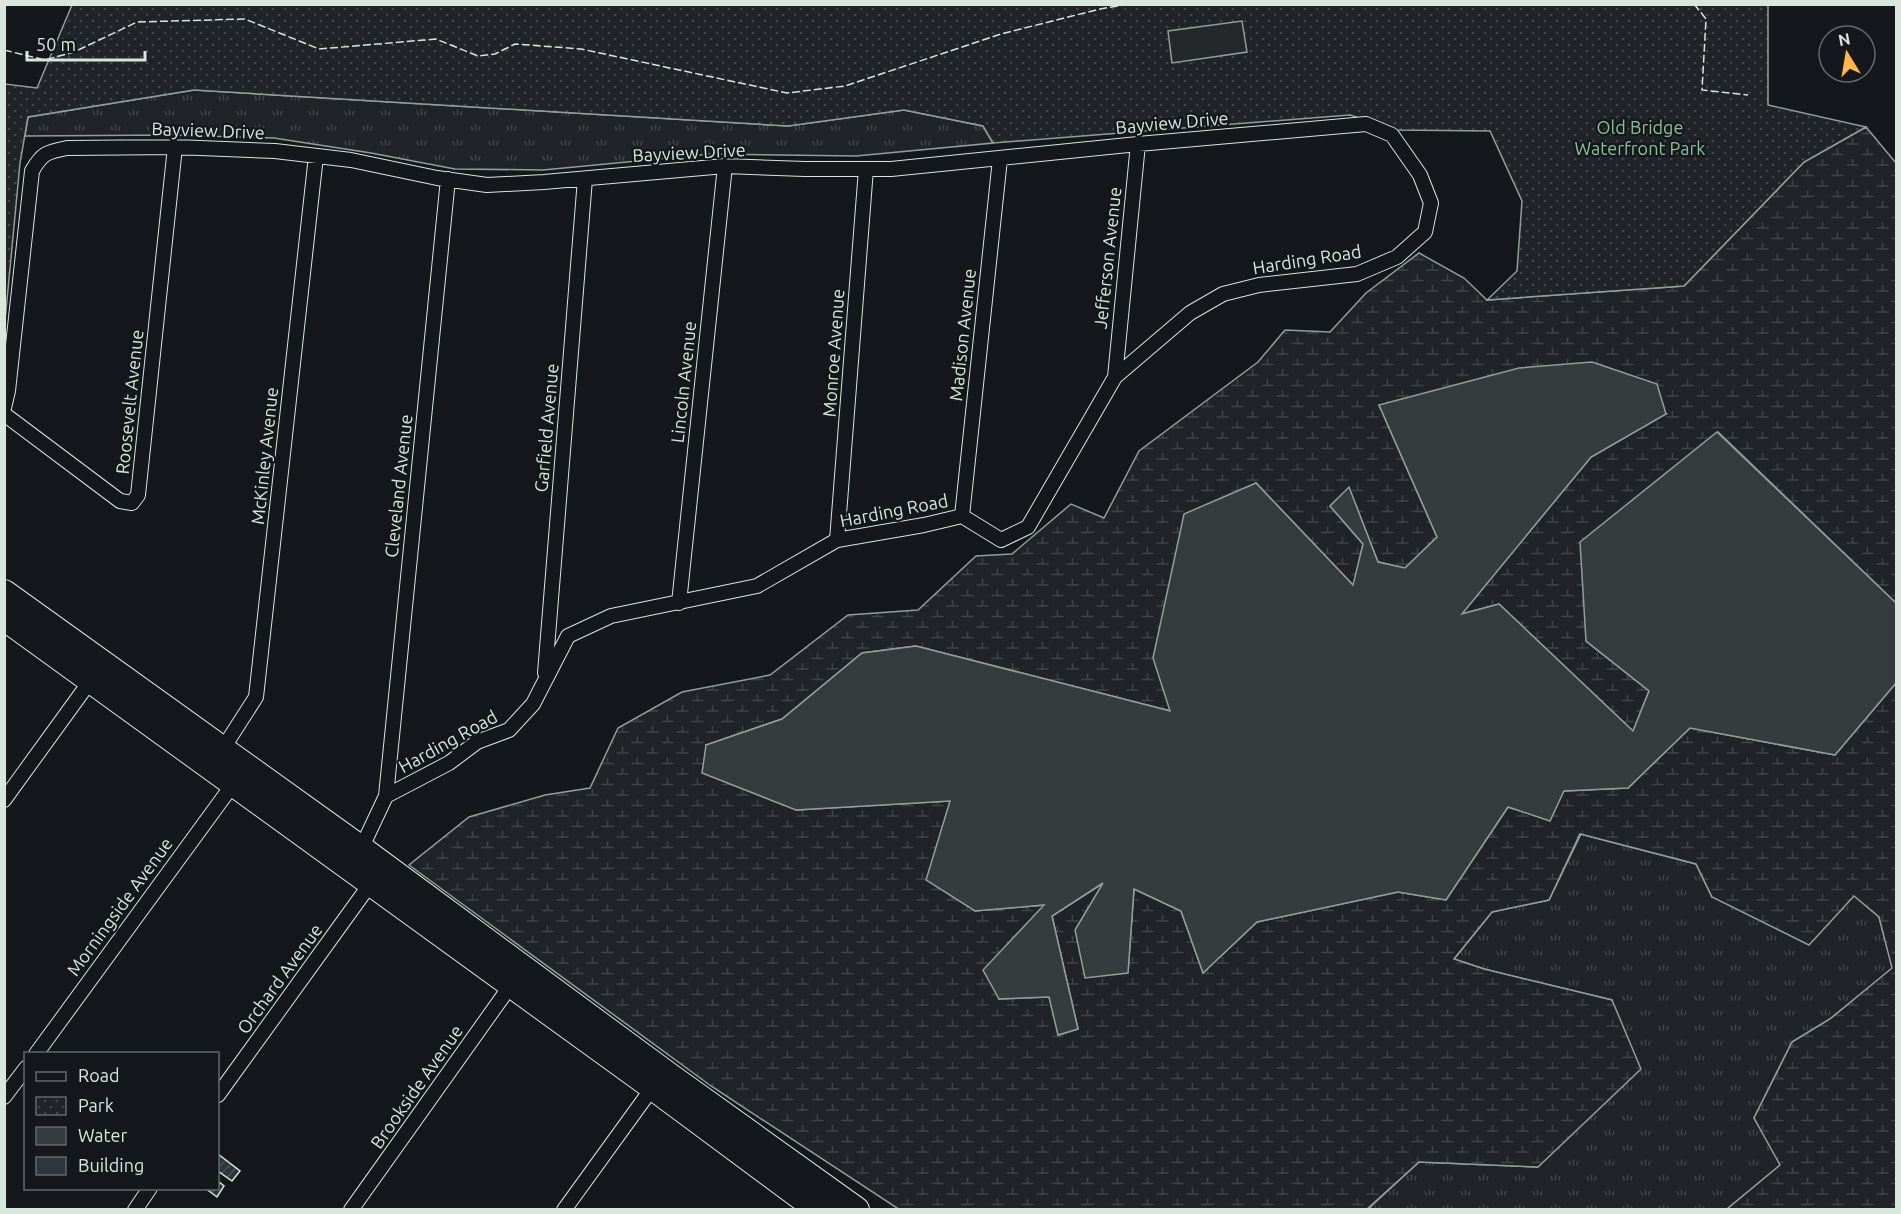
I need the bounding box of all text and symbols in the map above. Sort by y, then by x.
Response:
scale bar [27,24,146,62]
north arrow [1817,24,1877,84]
text: N [1837,29,1852,49]
text: 50 m [36,34,76,54]
street label: Bayview Drive [1115,107,1229,137]
park label: Old Bridge Waterfront Park [1575,117,1705,158]
street label: Bayview Drive [151,118,265,142]
street label: Bayview Drive [632,139,746,165]
street label: Jefferson Avenue [1090,186,1124,330]
street label: Harding Road [1251,241,1363,277]
street label: Madison Avenue [945,268,979,402]
street label: Monroe Avenue [819,288,847,418]
street label: Lincoln Avenue [667,320,699,444]
street label: Roosevelt Avenue [111,329,147,475]
street label: Garfield Avenue [530,363,562,493]
street label: McKinley Avenue [247,386,281,526]
street label: Cleveland Avenue [381,413,415,559]
street label: Harding Road [838,490,950,530]
street label: Harding Road [395,706,500,776]
street label: Morningside Avenue [62,834,176,979]
street label: Orchard Avenue [233,920,326,1037]
street label: Brookside Avenue [366,1021,466,1152]
legend [24,1052,219,1190]
text: Road [78,1065,120,1085]
text: Park [78,1095,114,1115]
text: Water [78,1125,128,1145]
text: Building [78,1155,144,1175]

